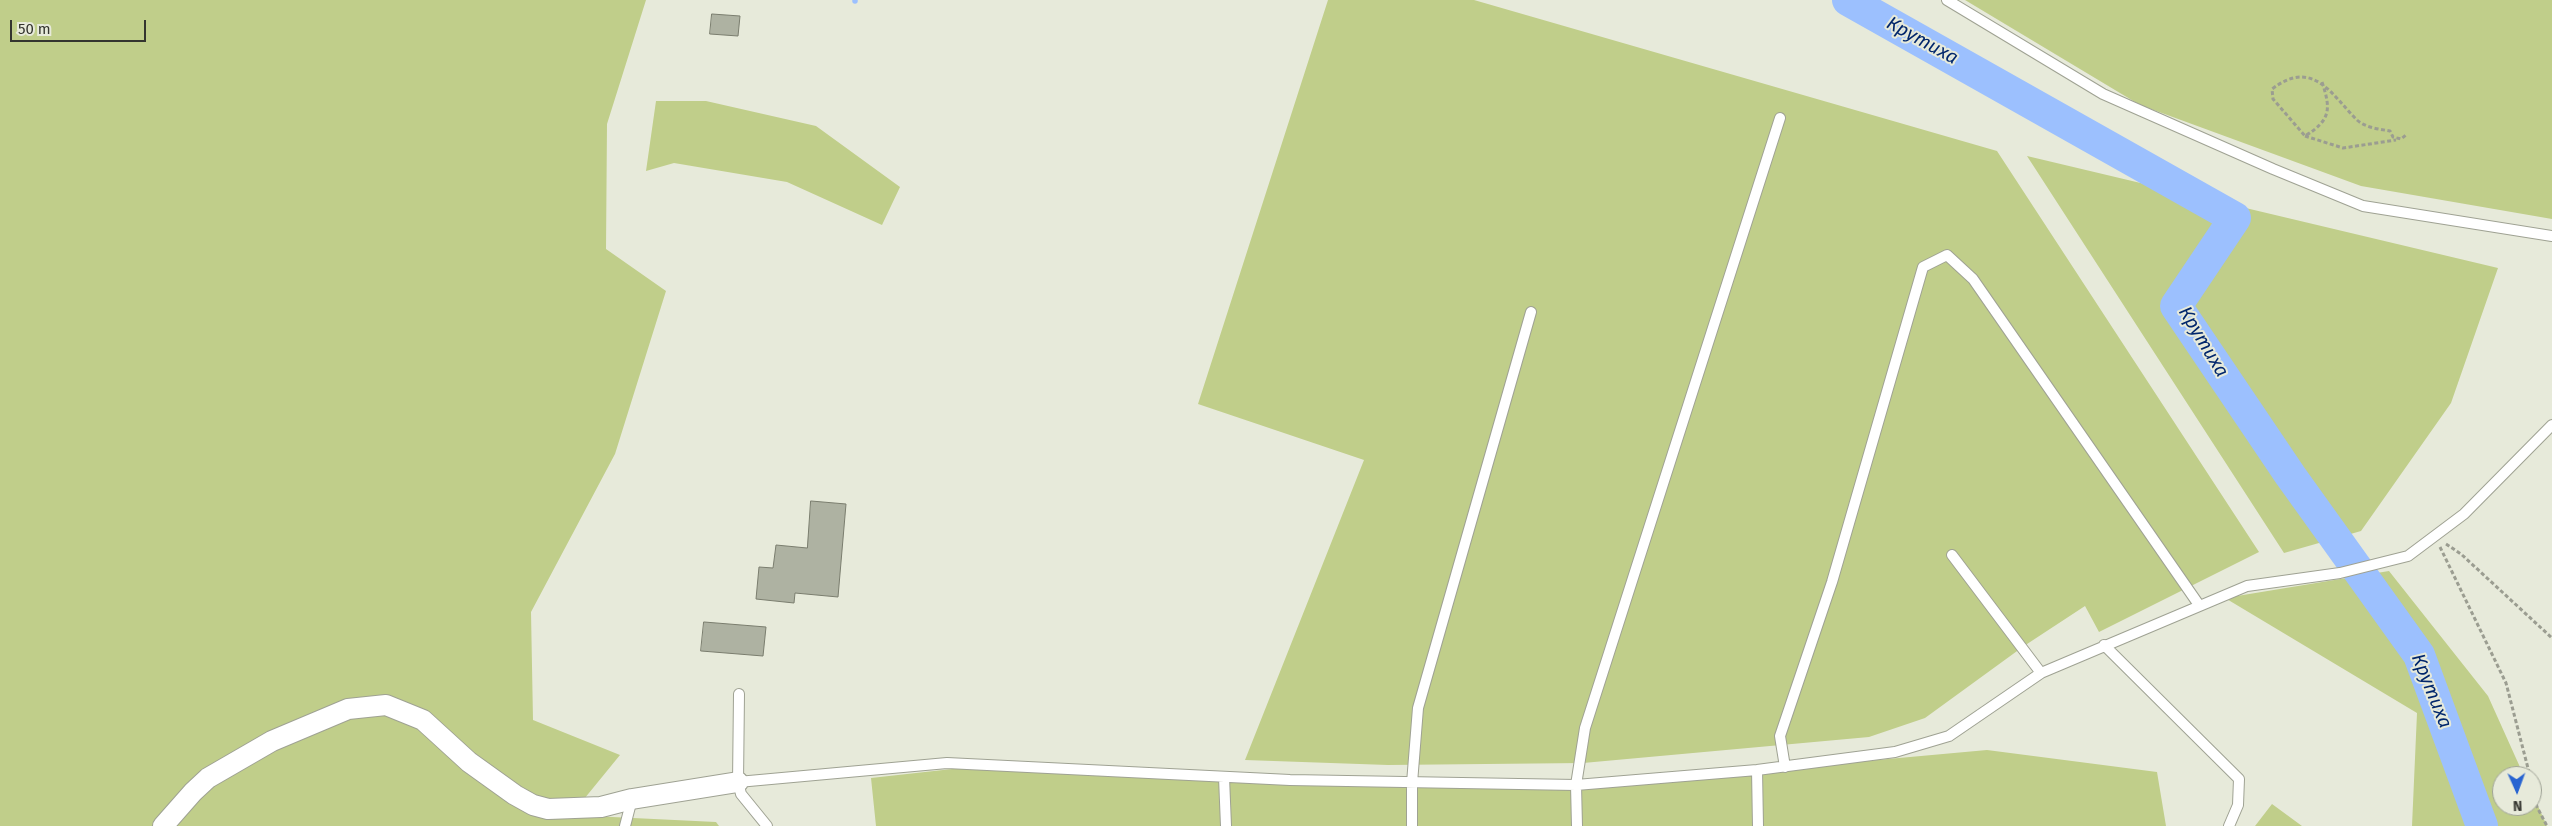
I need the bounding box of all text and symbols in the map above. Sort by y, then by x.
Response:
scale bar [12,10,149,42]
water label: Крутиха [1882,12,1962,70]
text: 50 m [18,20,51,38]
water label: Крутиха [2173,303,2233,381]
water label: Крутиха [2406,650,2456,732]
north arrow [2492,766,2542,816]
text: N [2513,797,2522,814]

